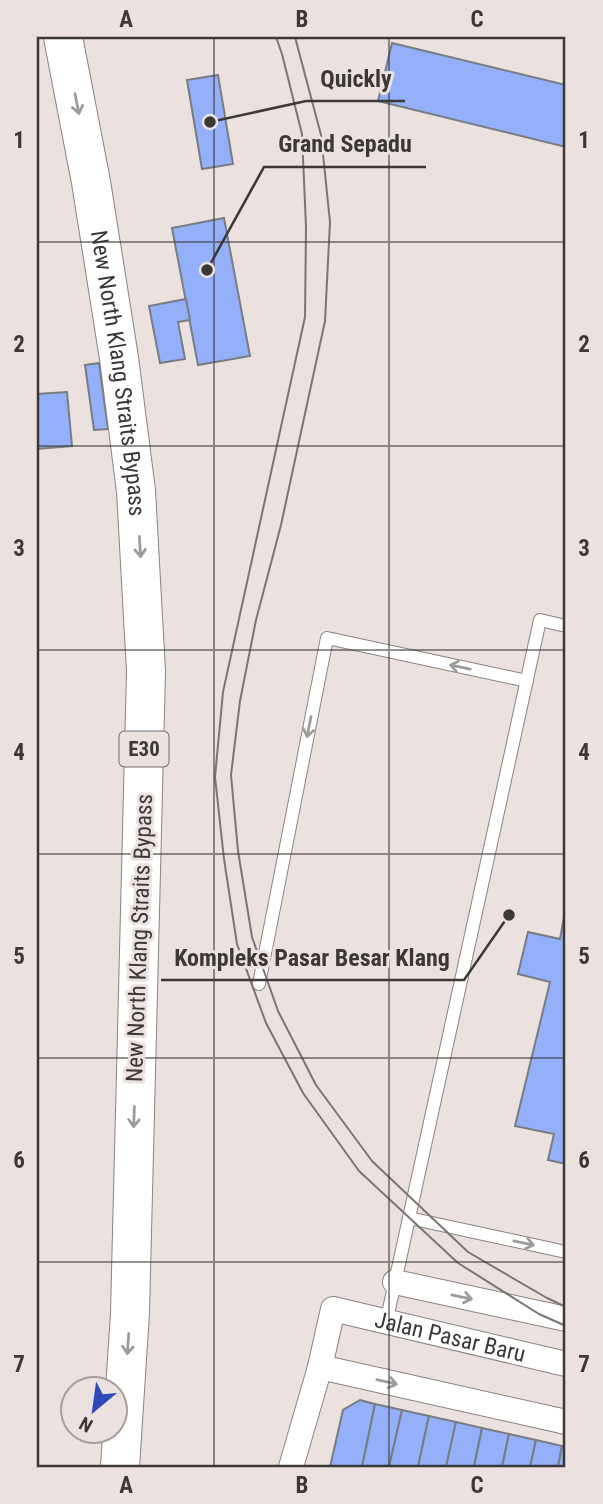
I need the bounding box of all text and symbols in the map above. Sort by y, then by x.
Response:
text: A [119,6,133,33]
text: B [296,6,308,33]
text: C [470,6,484,33]
callout: Quickly [306,56,405,101]
text: Quickly [320,65,392,93]
one-way arrow [70,92,84,115]
callout: Grand Sepadu [264,122,426,167]
text: 1 [13,127,25,154]
text: 1 [578,127,590,154]
text: Grand Sepadu [278,130,412,158]
street label: New North Klang Straits Bypass [85,229,150,517]
text: 2 [13,331,25,358]
text: 2 [578,331,590,358]
text: 3 [13,535,25,562]
one-way arrow [133,535,146,558]
text: 3 [578,535,590,562]
one-way arrow [449,659,472,673]
one-way arrow [302,715,316,738]
road number: E30 [120,732,168,766]
text: 4 [13,739,25,766]
text: 4 [578,739,590,766]
street label: New North Klang Straits Bypass [121,794,158,1082]
callout: Kompleks Pasar Besar Klang [161,935,464,980]
text: 5 [13,943,25,970]
text: 5 [578,943,590,970]
text: Kompleks Pasar Besar Klang [174,944,450,972]
one-way arrow [127,1105,141,1128]
text: 6 [13,1147,25,1174]
text: 6 [578,1147,590,1174]
one-way arrow [512,1236,535,1250]
one-way arrow [450,1290,473,1304]
street label: Jalan Pasar Baru [372,1306,528,1368]
one-way arrow [121,1333,134,1355]
text: 7 [13,1351,25,1378]
text: 7 [578,1351,590,1378]
north arrow [60,1374,130,1444]
one-way arrow [375,1376,398,1389]
text: N [75,1412,97,1437]
text: A [119,1472,133,1499]
text: B [296,1472,308,1499]
text: C [470,1472,484,1499]

